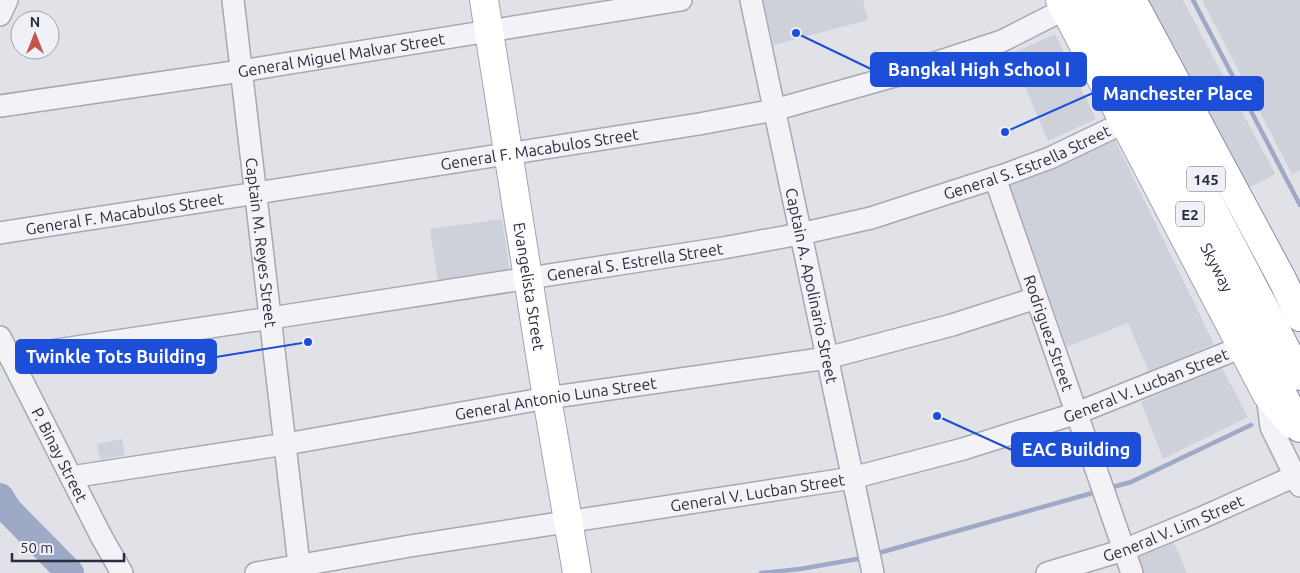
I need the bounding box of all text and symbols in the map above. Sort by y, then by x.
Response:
north arrow [10,10,60,60]
text: N [30,14,40,30]
street label: General Miguel Malvar Street [236,29,447,80]
callout: Bangkal High School Ⅰ [871,53,1086,86]
text: Bangkal High School Ⅰ [888,59,1070,79]
callout: Manchester Place [1093,77,1263,110]
text: Manchester Place [1103,83,1253,103]
street label: General S. Estrella Street [941,121,1114,203]
street label: General F. Macabulos Street [439,124,640,173]
street label: Captain M. Reyes Street [242,156,280,329]
road number: 145 [1187,166,1225,192]
street label: Captain A. Apolinario Street [782,186,842,386]
street label: General F. Macabulos Street [24,189,225,238]
road number: E2 [1176,202,1204,226]
street label: Evangelista Street [510,221,548,353]
street label: General S. Estrella Street [545,239,725,284]
street label: Skyway [1197,240,1237,295]
street label: Rodriguez Street [1020,273,1077,394]
callout: Twinkle Tots Building [16,340,216,373]
street label: General V. Lucban Street [1061,344,1232,426]
text: Twinkle Tots Building [26,346,206,366]
street label: General Antonio Luna Street [453,373,658,423]
street label: P. Binay Street [28,405,91,506]
callout: EAC Building [1012,433,1140,466]
text: EAC Building [1022,439,1130,459]
street label: General V. Lucban Street [669,470,847,515]
street label: General V. Lim Street [1101,491,1247,565]
scale bar [12,530,125,562]
text: 50 m [20,539,53,556]

